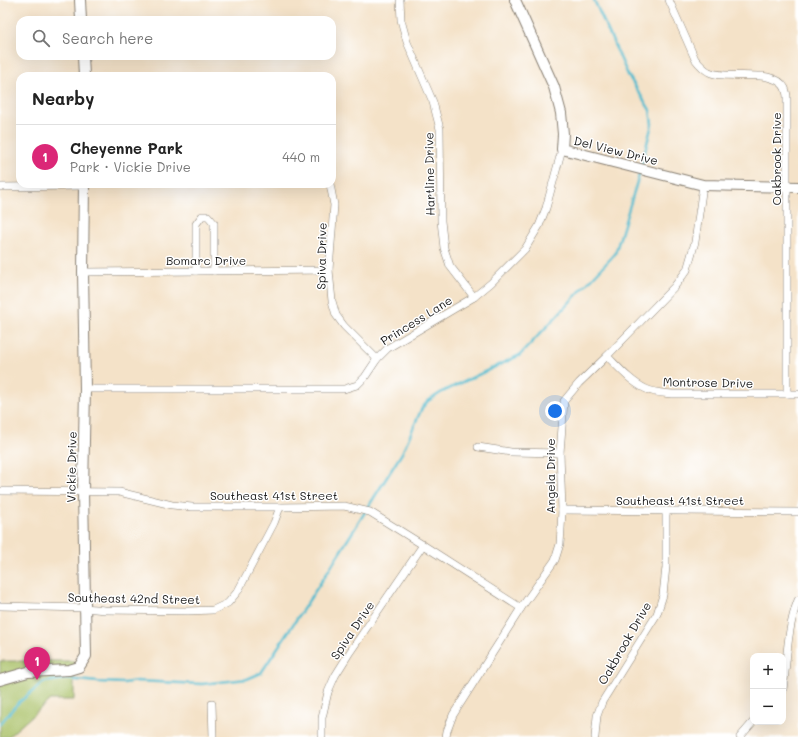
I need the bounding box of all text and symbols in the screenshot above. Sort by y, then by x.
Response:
search box [16,16,336,60]
icon: search [30,27,52,49]
text: Search here [62,28,153,48]
text: Nearby [32,87,94,109]
street label: Oakbrook Drive [768,112,784,206]
street label: Hartline Drive [420,132,438,216]
street label: Del View Drive [572,132,660,168]
text: Cheyenne Park [70,138,183,158]
text: 1 [42,148,48,165]
text: 440 m [282,148,320,165]
text: Park · Vickie Drive [70,158,191,175]
street label: Spiva Drive [312,222,330,290]
street label: Bomarc Drive [166,252,246,268]
street label: Princess Lane [377,292,455,348]
street label: Montrose Drive [663,373,753,391]
your location [545,401,565,421]
street label: Vickie Drive [62,431,80,503]
street label: Angela Drive [542,438,558,514]
street label: Southeast 41st Street [210,487,338,503]
street label: Southeast 41st Street [616,492,744,508]
street label: Southeast 42nd Street [68,589,200,607]
street label: Spiva Drive [327,598,377,662]
street label: Oakbrook Drive [594,599,654,687]
pin: 1 [24,647,50,680]
map controls [750,653,786,725]
button: + [750,653,786,689]
button: − [750,689,786,725]

